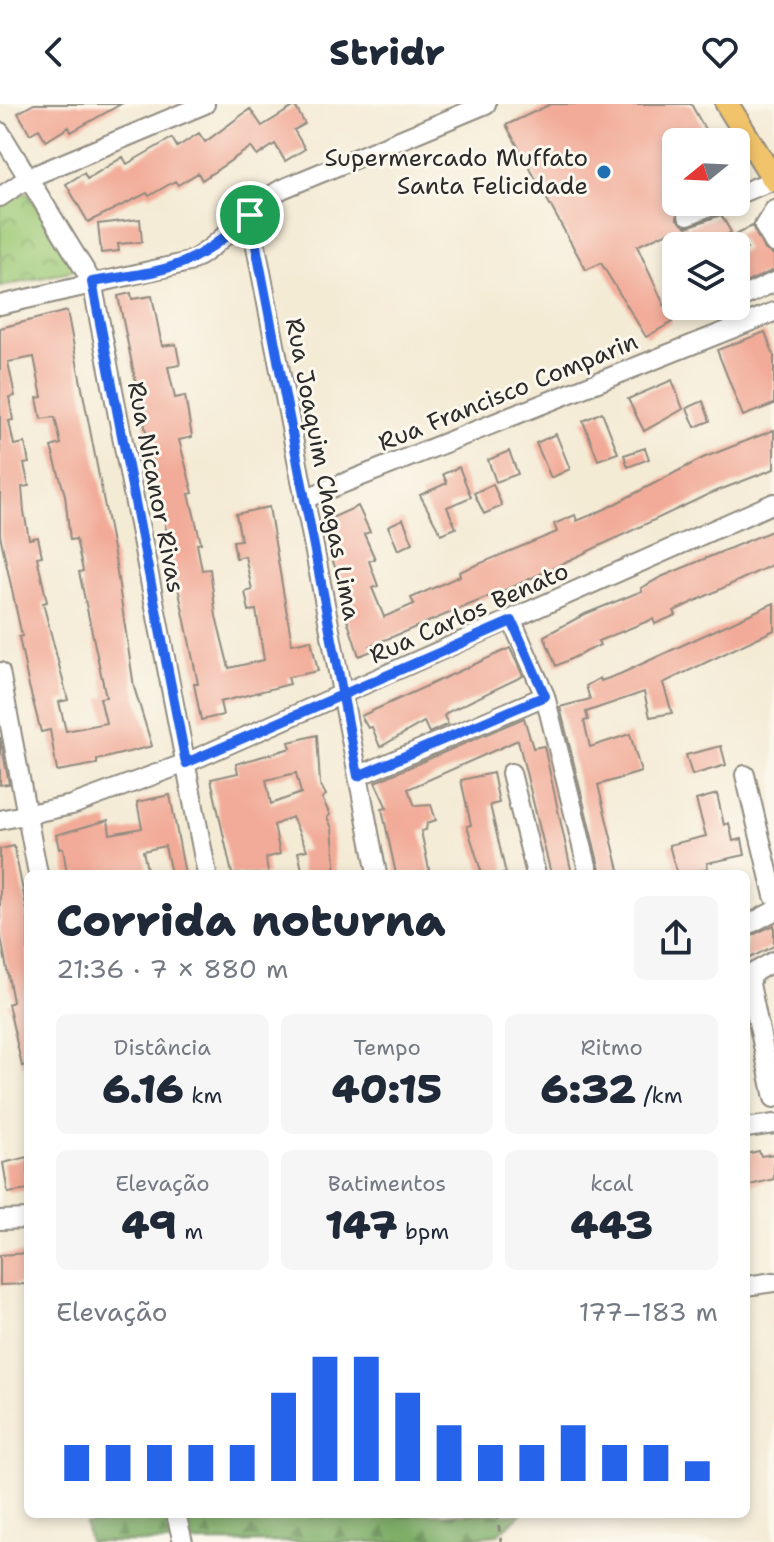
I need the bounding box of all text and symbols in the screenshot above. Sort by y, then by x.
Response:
text: Stridr [329,28,445,77]
icon: back [32,30,76,74]
icon: heart [698,30,742,74]
north arrow [662,128,750,216]
map controls [662,128,750,320]
place label: Supermercado Muffato Santa Felicidade [324,142,588,202]
marker: Supermercado Muffato Santa Felicidade [595,163,613,181]
pin [216,181,284,249]
icon: arrive [228,193,272,237]
button: layers [662,232,750,320]
street label: Rua Joaquim Chagas Lima [278,315,368,623]
street label: Rua Francisco Comparin [374,325,642,459]
street label: Rua Nicanor Rivas [120,379,192,595]
street label: Rua Carlos Benato [365,555,573,671]
text: Corrida noturna [56,891,446,950]
button: share [634,896,718,980]
text: 21:36 · 7 × 880 m [56,951,288,986]
text: Distância [114,1033,211,1062]
text: Tempo [353,1033,421,1062]
text: Ritmo [580,1033,643,1062]
text: 6.16 [102,1062,184,1116]
text: 40:15 [332,1062,442,1116]
text: 6:32 [541,1062,636,1116]
text: km [184,1081,222,1110]
text: /km [636,1081,683,1110]
text: Elevação [115,1169,209,1198]
text: Batimentos [328,1169,446,1198]
text: kcal [590,1169,633,1198]
text: 49 [122,1198,177,1252]
text: 147 [325,1198,398,1252]
text: 443 [570,1198,653,1252]
text: m [177,1217,203,1246]
text: bpm [398,1217,449,1246]
text: Elevação [56,1294,167,1329]
text: 177–183 m [579,1294,718,1329]

